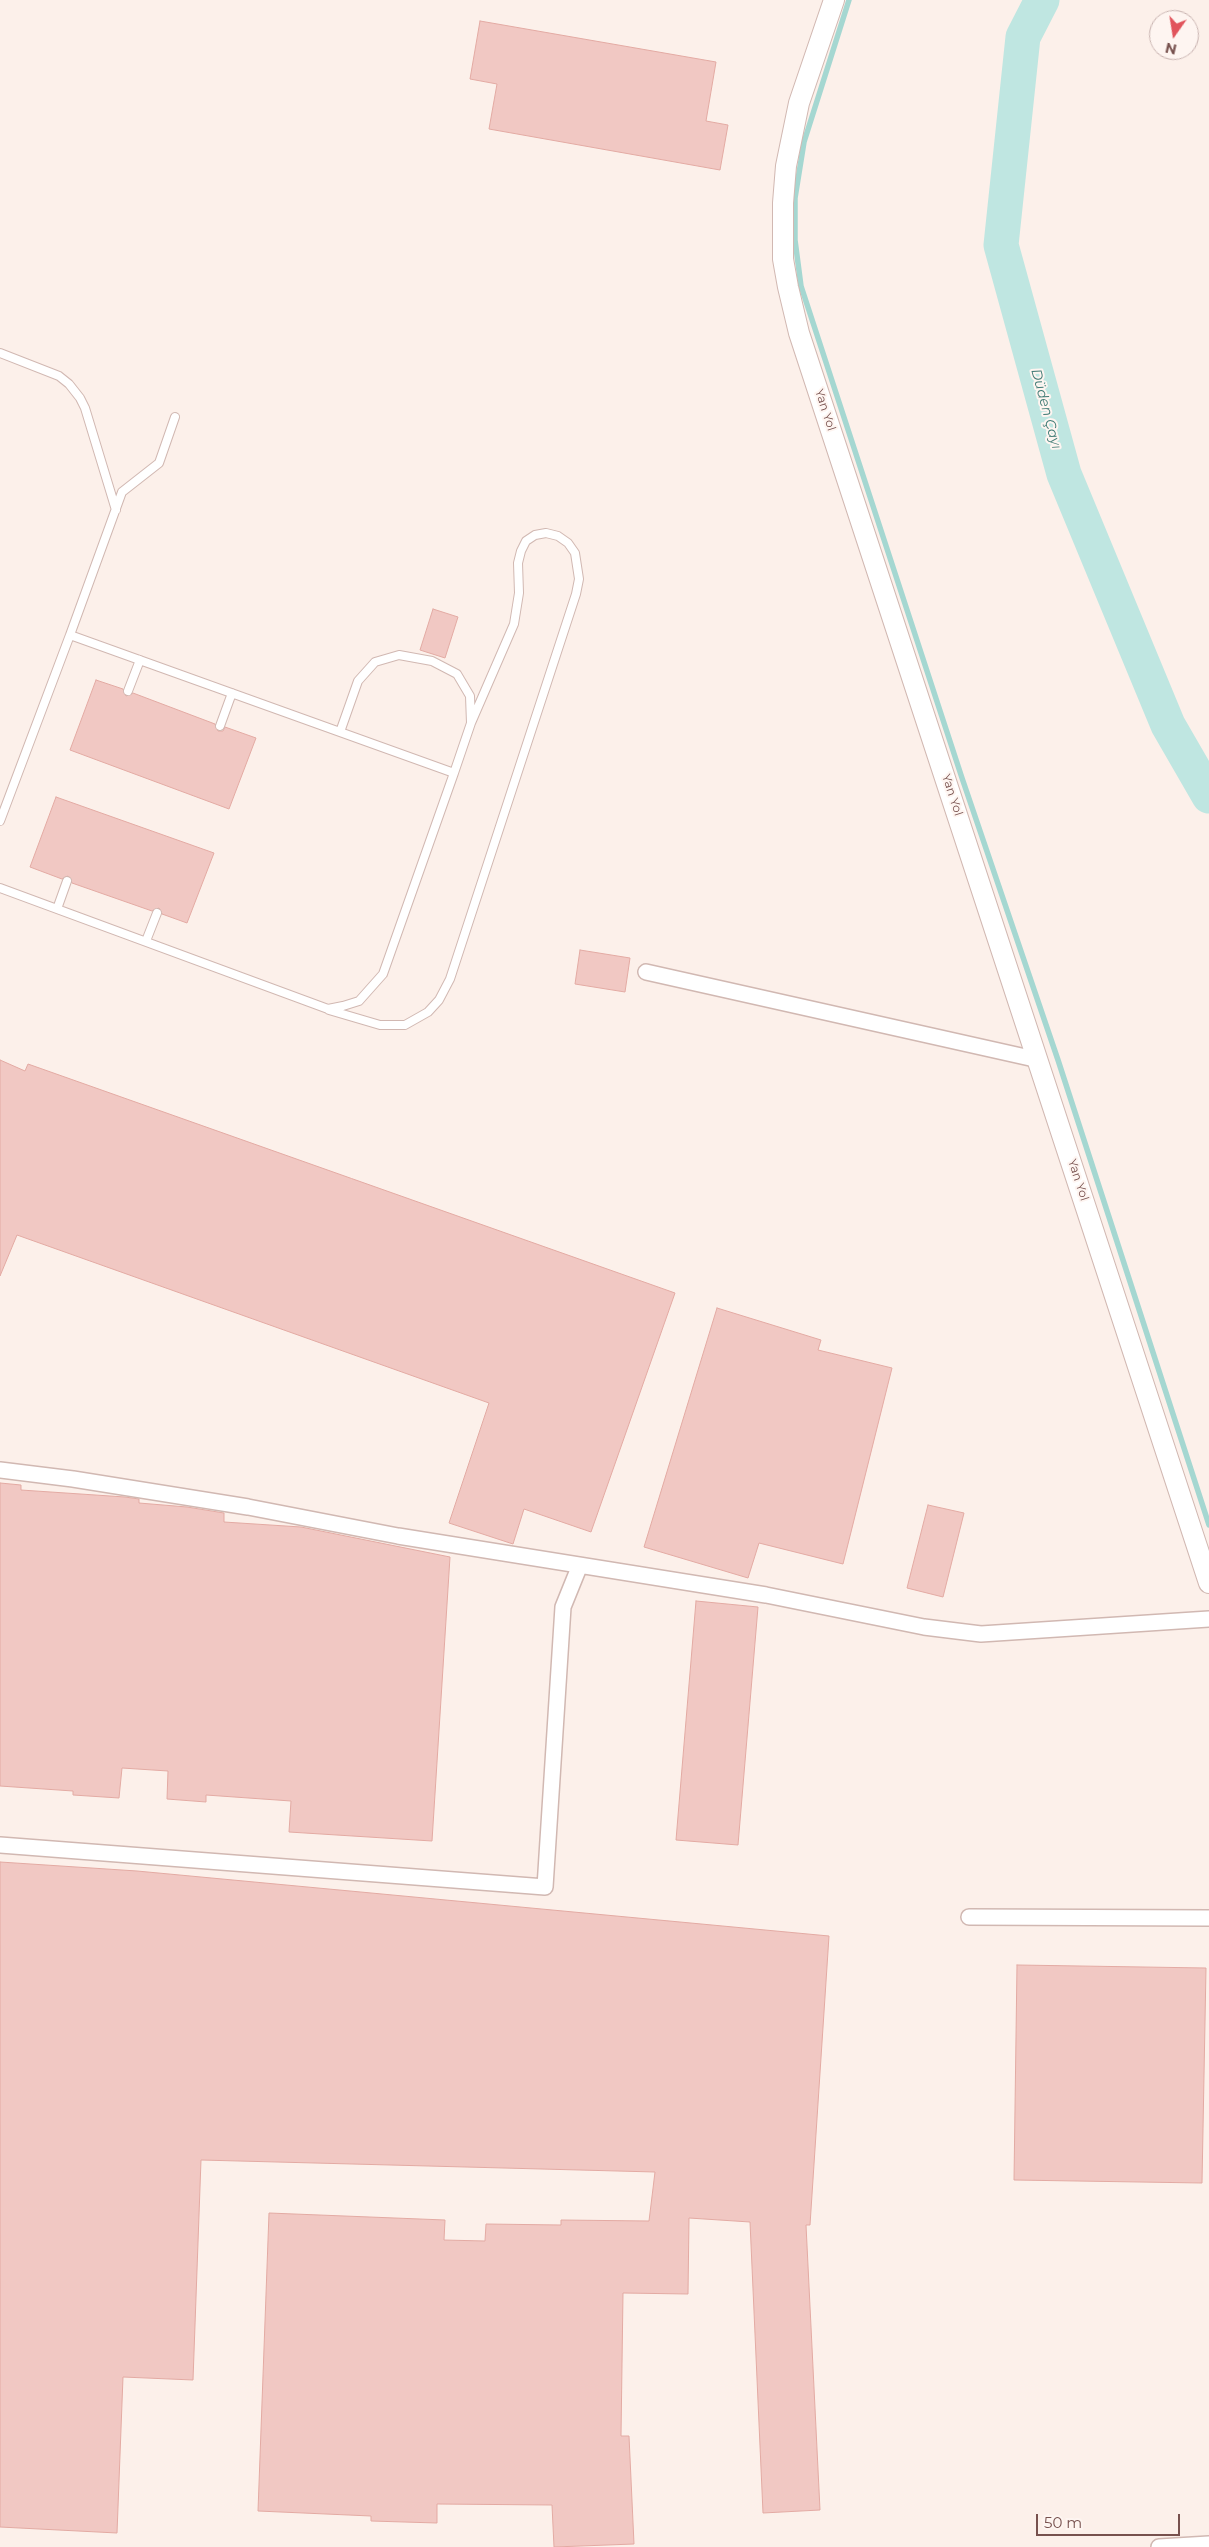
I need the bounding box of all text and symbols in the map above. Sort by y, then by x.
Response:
north arrow [1149,10,1199,60]
text: N [1163,39,1178,59]
water label: Düden Çayı [1027,367,1065,451]
street label: Yan Yol [812,387,838,433]
street label: Yan Yol [939,772,965,818]
street label: Yan Yol [1065,1157,1091,1203]
scale bar [1039,2504,1183,2536]
text: 50 m [1044,2513,1082,2532]

